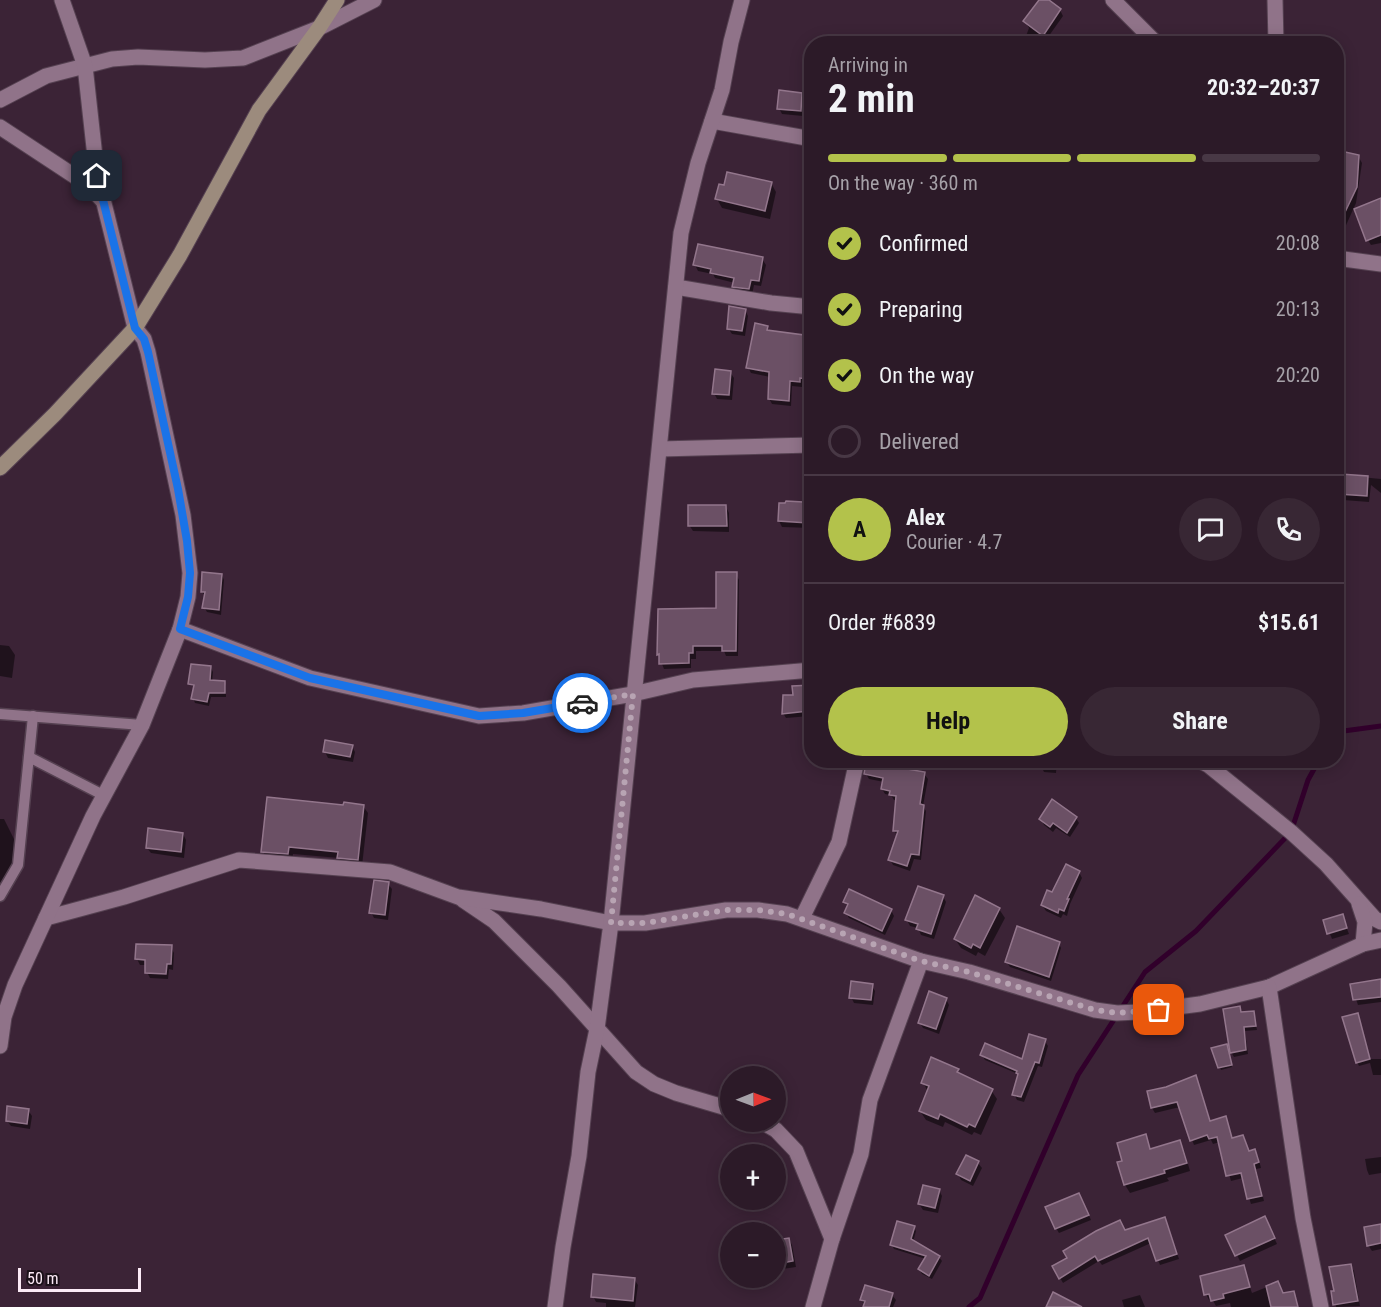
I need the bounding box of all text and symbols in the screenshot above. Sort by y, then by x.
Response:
text: Arriving in [828,53,908,77]
text: 20:32–20:37 [1207,75,1320,100]
text: 2 min [828,76,915,122]
pin [71,150,122,201]
icon: home [80,159,113,192]
text: On the way · 360 m [828,171,978,195]
icon: check [828,227,861,260]
text: Confirmed [879,231,968,256]
text: 20:08 [1276,231,1320,255]
icon: check [828,293,861,326]
text: Preparing [879,297,963,322]
text: 20:13 [1276,297,1320,321]
icon: check [828,359,861,392]
text: On the way [879,363,974,388]
text: 20:20 [1276,363,1320,387]
text: Delivered [879,429,959,454]
button: chat [1179,498,1242,561]
button: phone [1257,498,1320,561]
text: Alex [906,505,945,530]
text: A [853,517,866,542]
text: Courier · 4.7 [906,530,1002,554]
text: Order #6839 [828,610,936,635]
text: $15.61 [1258,610,1320,635]
courier [552,673,612,733]
icon: car [566,687,599,720]
button: Help [828,687,1068,756]
button: Share [1080,687,1320,756]
pin [1133,984,1184,1035]
icon: bag [1142,993,1175,1026]
north arrow [720,1066,786,1132]
map controls [720,1066,786,1288]
button: + [720,1144,786,1210]
button: − [720,1222,786,1288]
scale bar [18,1265,141,1292]
text: 50 m [27,1269,59,1288]

